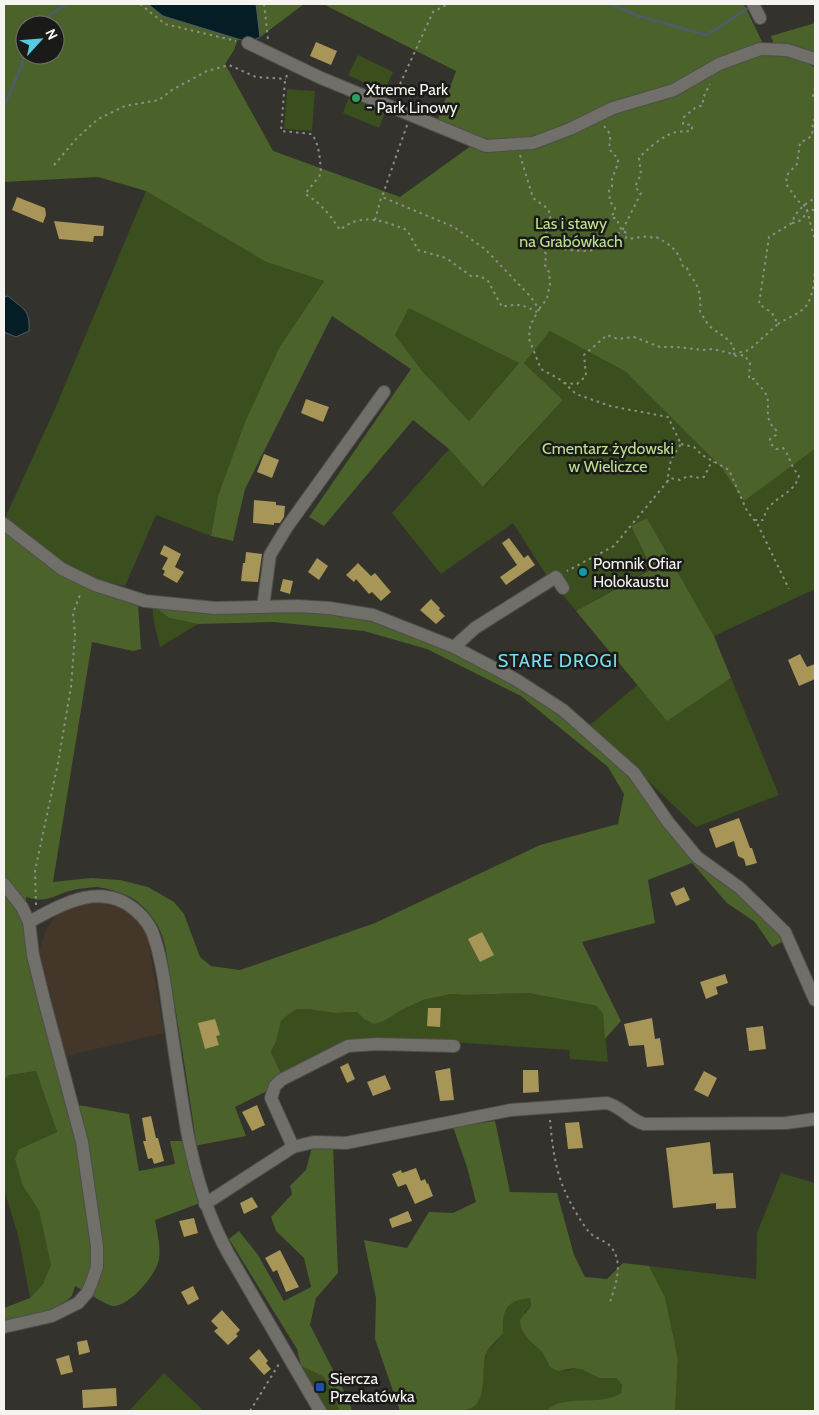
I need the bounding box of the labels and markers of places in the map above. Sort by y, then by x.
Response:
place label: Xtreme Park - Park Linowy [366,80,458,117]
marker: Xtreme Park - Park Linowy [350,92,362,104]
place label: Pomnik Ofiar Holokaustu [593,554,682,591]
marker: Pomnik Ofiar Holokaustu [577,566,589,578]
place label: Siercza Przekatówka [330,1369,415,1406]
marker: Siercza Przekatówka [314,1381,326,1393]

